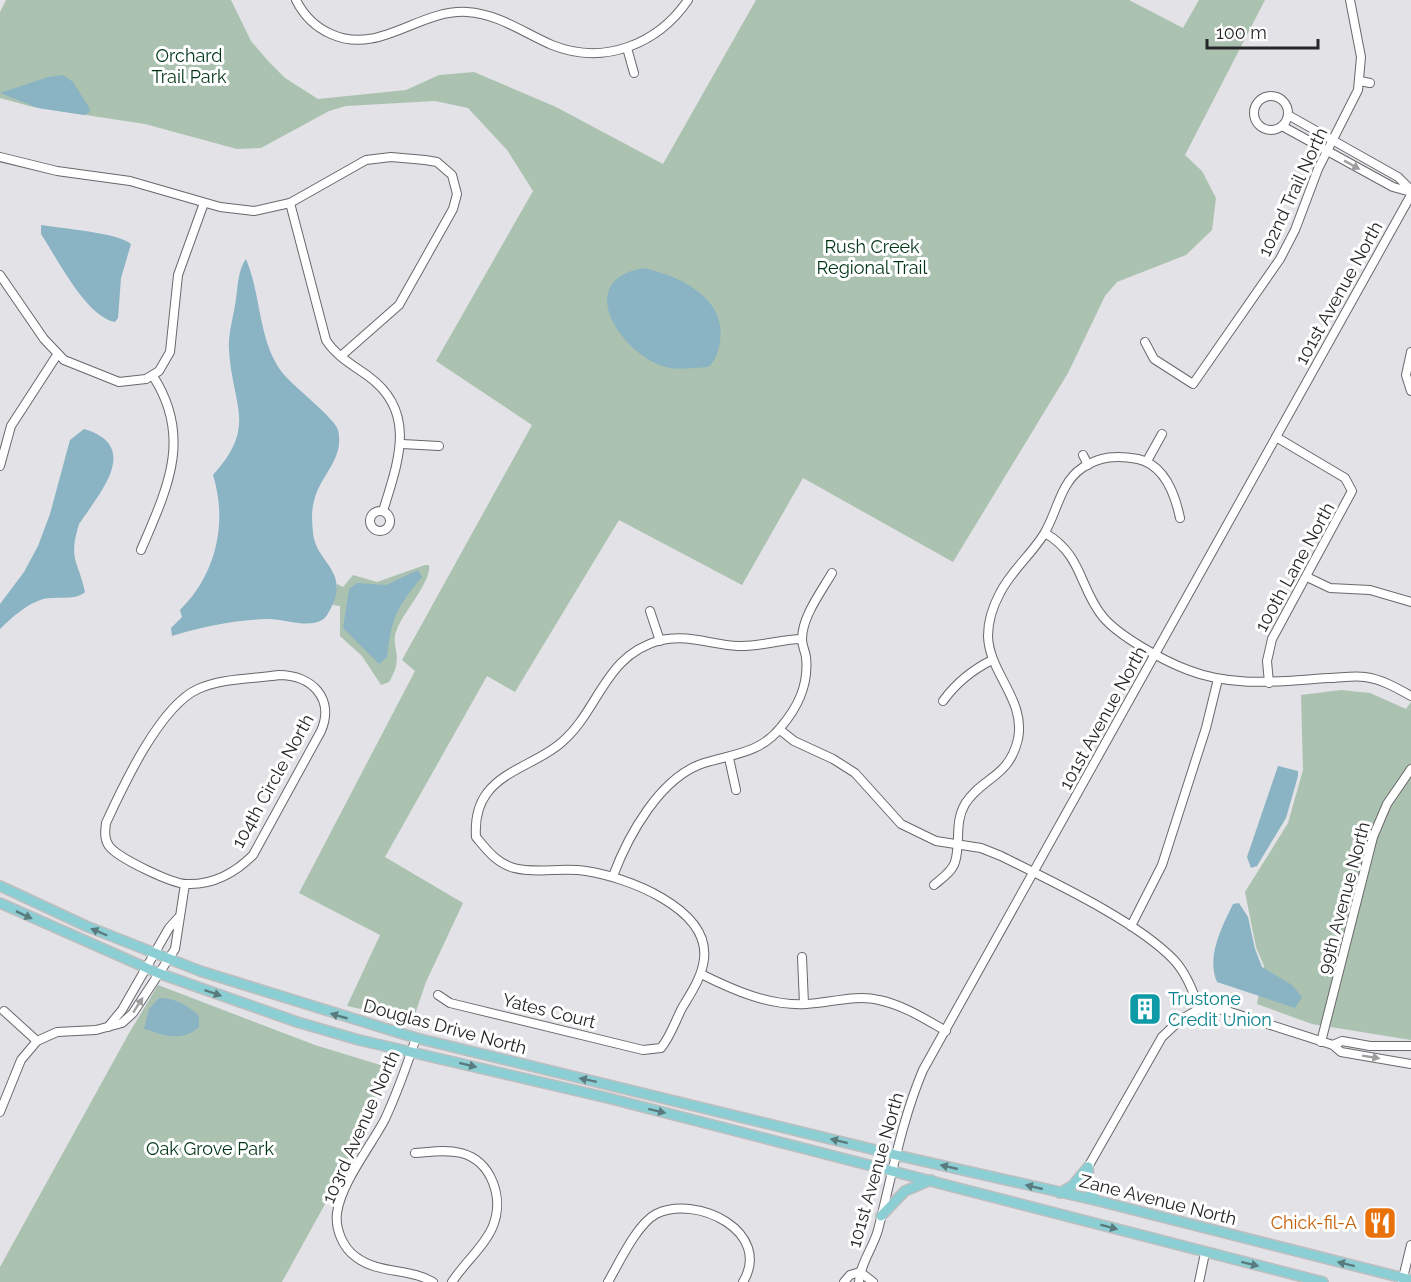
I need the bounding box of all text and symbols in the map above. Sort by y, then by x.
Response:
scale bar [1207,12,1318,50]
text: 100 m [1216,22,1267,43]
park label: Orchard Trail Park [151,45,227,87]
street label: 102nd Trail North [1254,124,1332,259]
one-way arrow [1344,160,1361,170]
street label: 101st Avenue North [1291,218,1387,368]
park label: Rush Creek Regional Trail [817,236,927,278]
street label: 100th Lane North [1250,499,1339,635]
street label: 101st Avenue North [1055,643,1151,793]
street label: 104th Circle North [227,710,318,851]
street label: 99th Avenue North [1313,819,1374,976]
one-way arrow [15,910,32,919]
one-way arrow [91,927,108,936]
one-way arrow [204,988,222,998]
place label: Trustone Credit Union [1168,988,1272,1030]
street label: Yates Court [500,989,598,1032]
building icon: Trustone Credit Union [1127,991,1163,1027]
street label: Douglas Drive North [361,995,529,1058]
one-way arrow [132,997,143,1014]
one-way arrow [330,1011,348,1020]
street label: 103rd Avenue North [317,1047,404,1206]
one-way arrow [1361,1053,1380,1062]
one-way arrow [459,1060,477,1070]
one-way arrow [579,1075,598,1084]
street label: 101st Avenue North [843,1090,908,1250]
one-way arrow [648,1107,667,1117]
one-way arrow [830,1135,848,1145]
park label: Oak Grove Park [146,1138,274,1159]
one-way arrow [940,1162,958,1172]
street label: Zane Avenue North [1077,1170,1239,1229]
one-way arrow [1025,1182,1044,1192]
restaurant icon: Chick-fil-A [1362,1205,1398,1241]
place label: Chick-fil-A [1271,1212,1357,1233]
one-way arrow [1100,1223,1119,1233]
one-way arrow [1337,1258,1355,1268]
one-way arrow [1240,1259,1259,1269]

